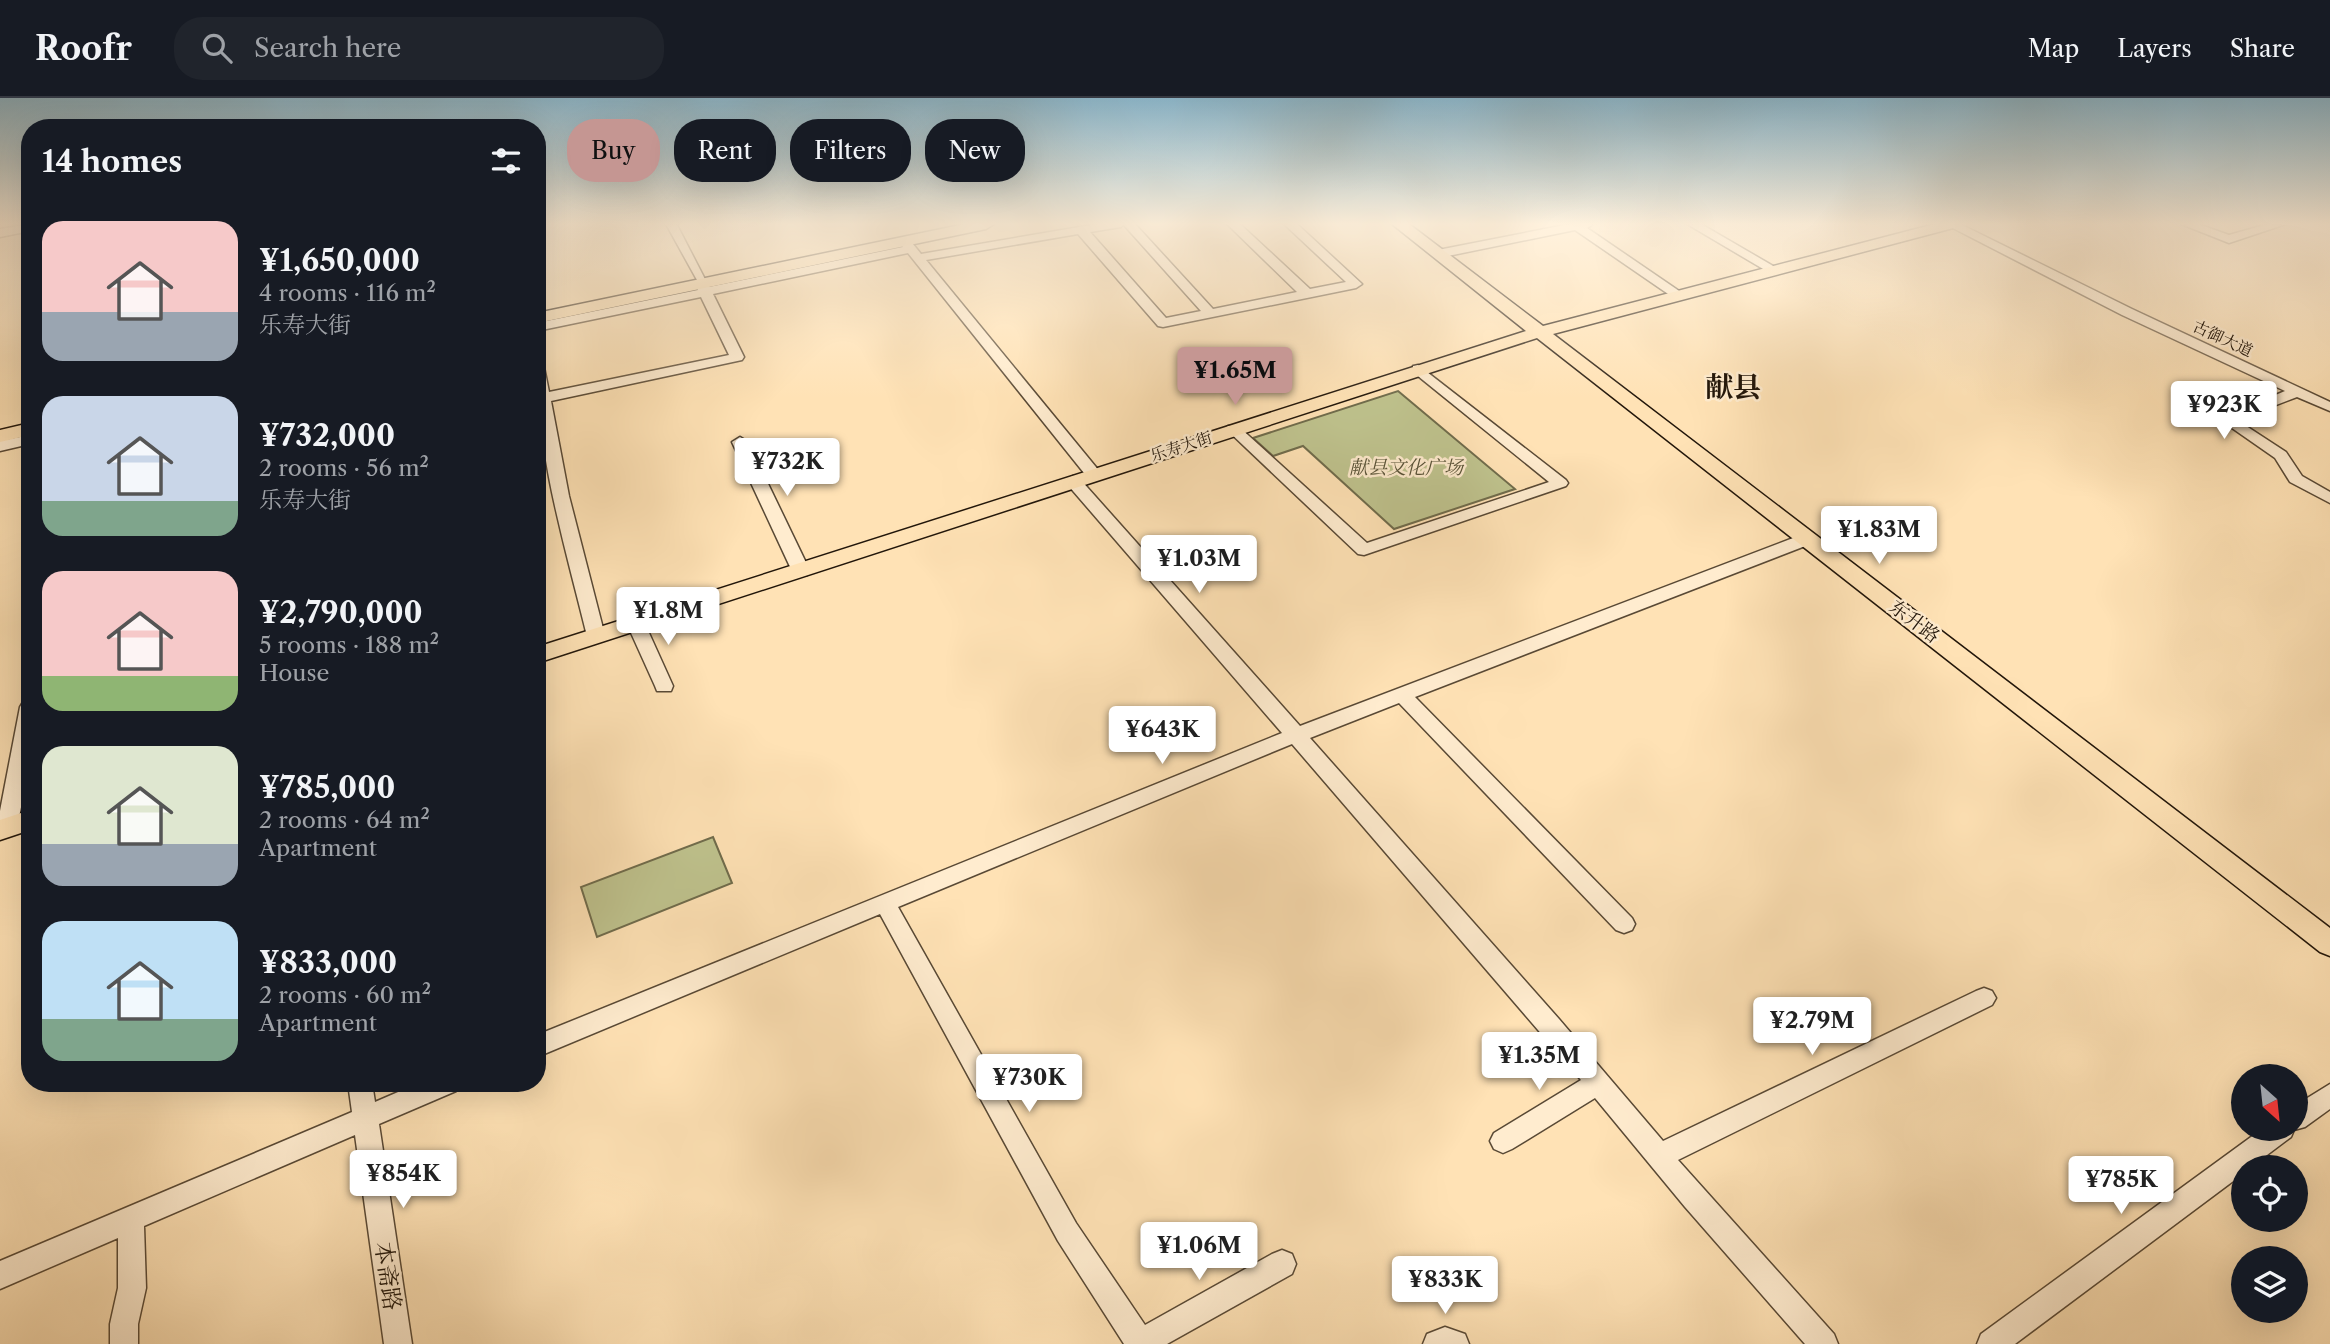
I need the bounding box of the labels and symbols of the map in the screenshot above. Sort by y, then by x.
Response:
street label: 古御大道 [2190,315,2256,361]
pin: ¥1.65M [1178,348,1292,407]
district label: 献县 [1705,370,1761,404]
pin: ¥923K [2175,382,2273,441]
street label: 乐寿大街 [1147,427,1215,465]
pin: ¥732K [738,438,836,498]
park label: 献县文化广场 [1349,456,1465,479]
pin: ¥1.83M [1822,506,1936,566]
pin: ¥1.03M [1142,536,1256,595]
pin: ¥1.8M [619,588,717,647]
street label: 东升路 [1885,595,1944,648]
pin: ¥643K [1113,706,1211,766]
pin: ¥2.79M [1755,998,1869,1057]
pin: ¥1.35M [1482,1032,1596,1092]
pin: ¥730K [980,1054,1078,1114]
north arrow [2231,1064,2308,1141]
pin: ¥854K [354,1150,452,1210]
pin: ¥785K [2072,1156,2170,1216]
pin: ¥1.06M [1142,1222,1256,1282]
street label: 本斋路 [369,1240,407,1312]
pin: ¥833K [1396,1256,1494,1316]

